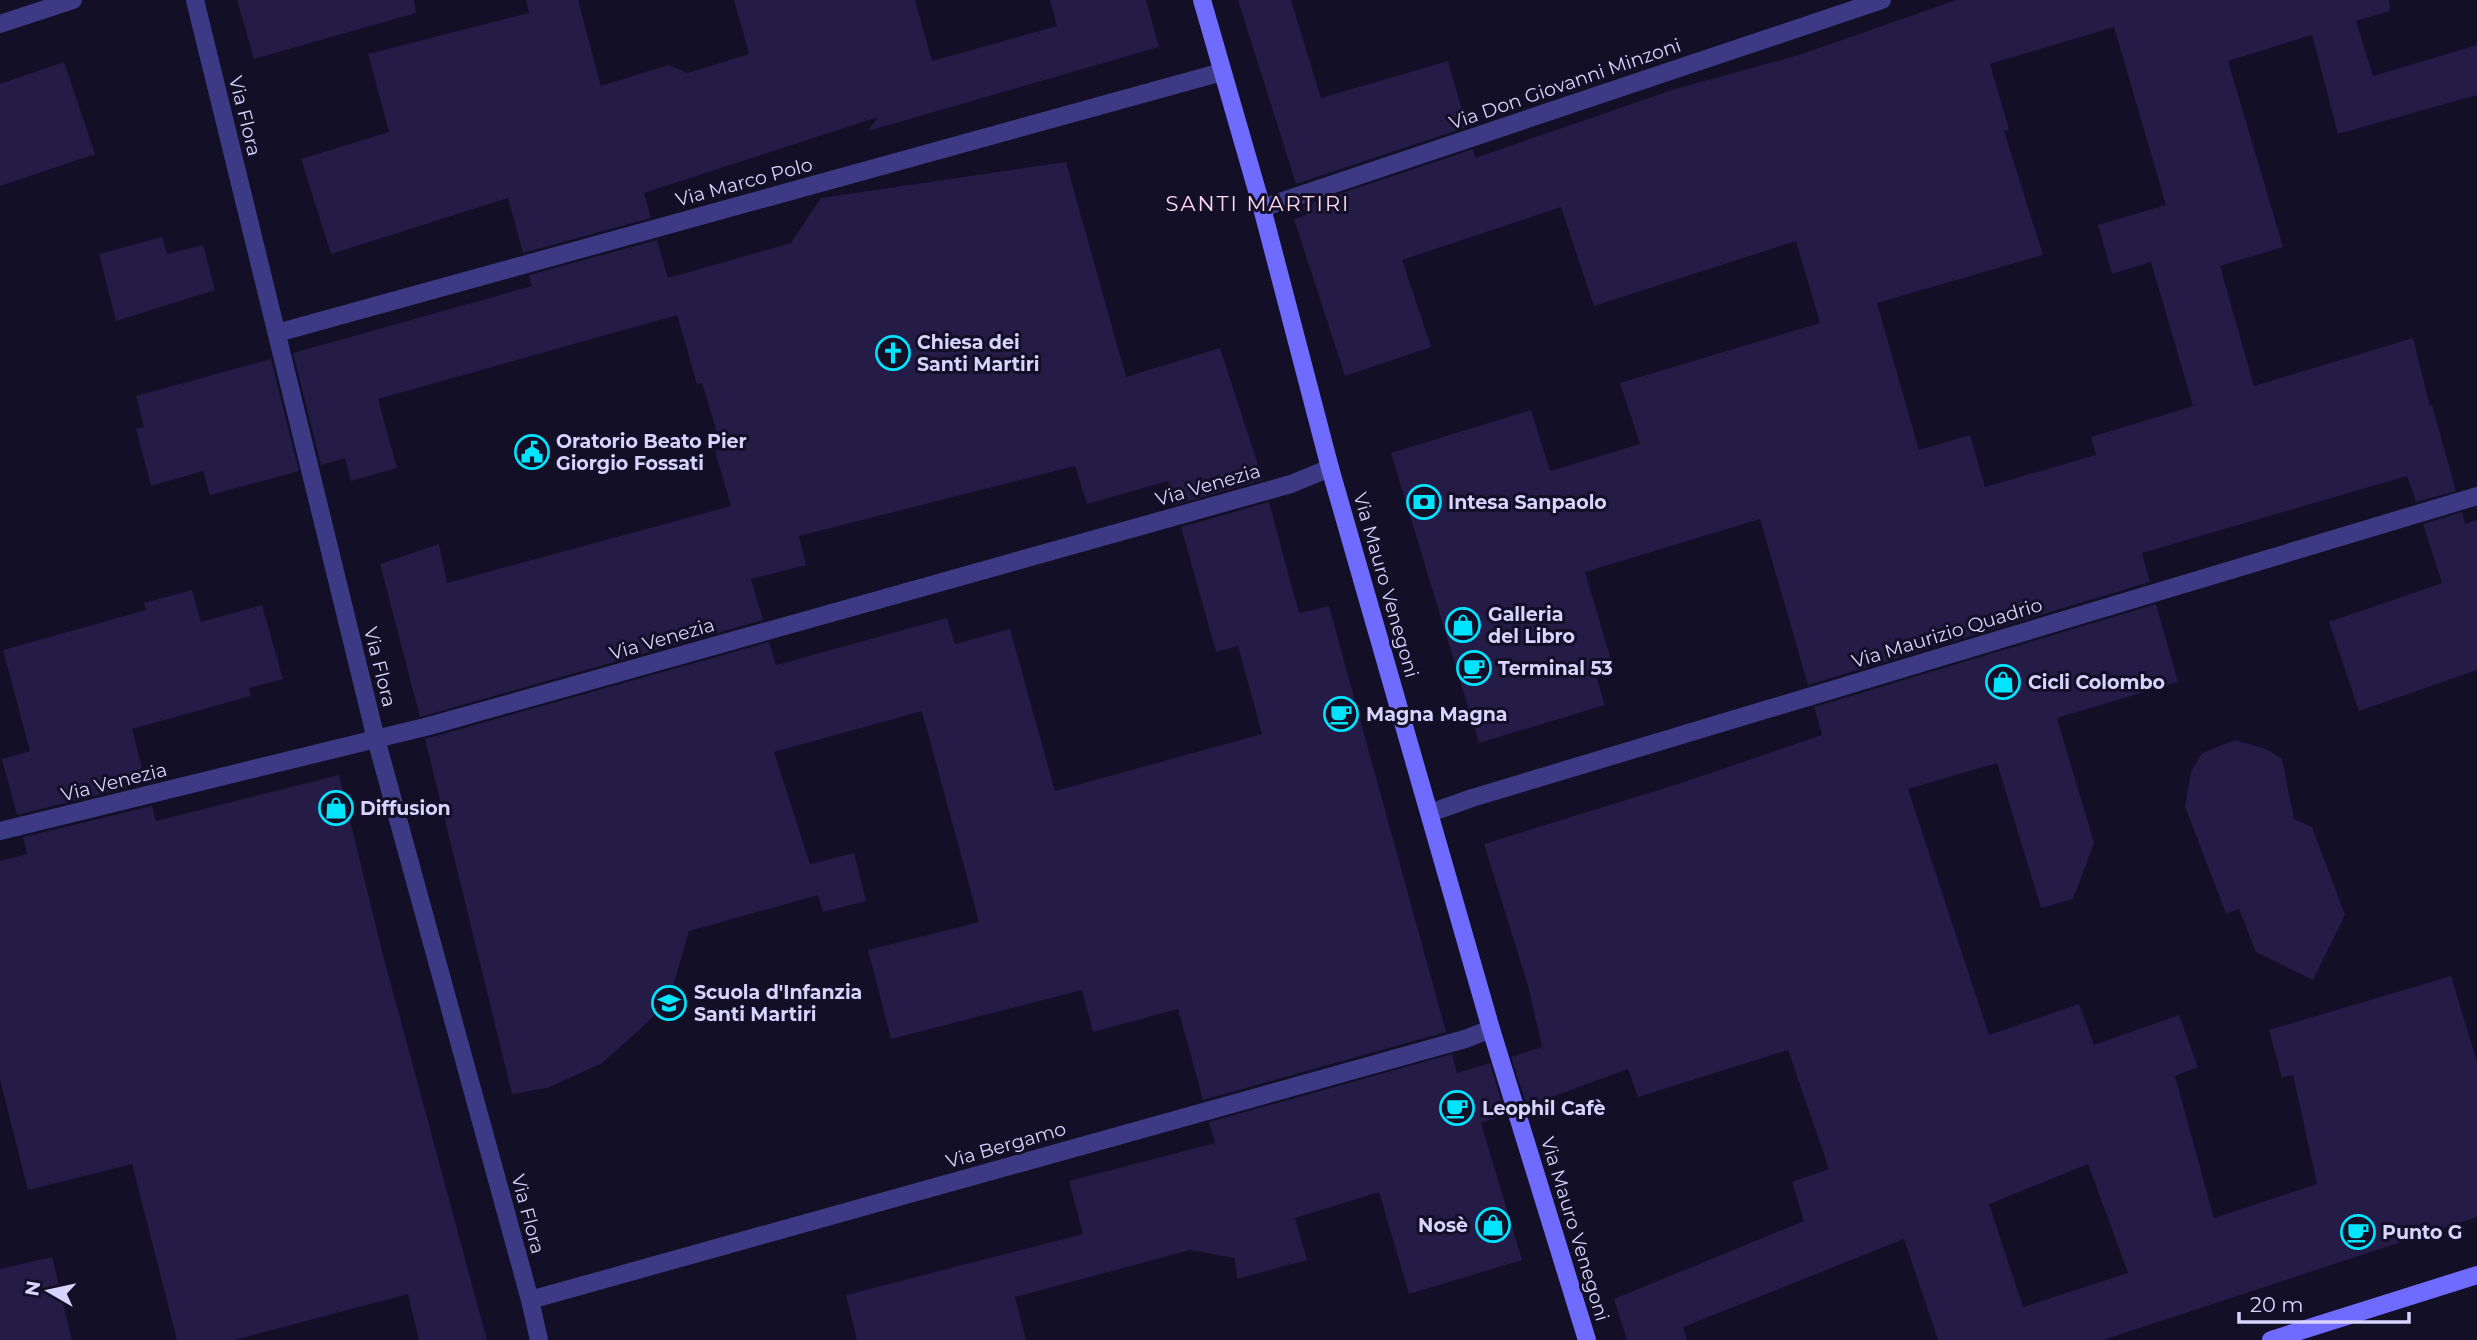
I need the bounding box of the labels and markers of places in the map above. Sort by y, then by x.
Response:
place label: Chiesa dei Santi Martiri [917,331,1040,376]
church icon: Chiesa dei Santi Martiri [874,334,912,372]
place label: Oratorio Beato Pier Giorgio Fossati [556,430,747,475]
public building icon: Oratorio Beato Pier Giorgio Fossati [513,433,551,471]
bank icon: Intesa Sanpaolo [1405,483,1443,521]
place label: Intesa Sanpaolo [1448,491,1607,514]
place label: Galleria del Libro [1488,603,1575,648]
shop icon: Galleria del Libro [1444,606,1482,644]
cafe icon: Terminal 53 [1455,649,1493,687]
place label: Terminal 53 [1498,657,1613,680]
shop icon: Cicli Colombo [1984,663,2022,701]
place label: Cicli Colombo [2028,671,2165,694]
cafe icon: Magna Magna [1322,695,1360,733]
place label: Magna Magna [1366,703,1508,726]
shop icon: Diffusion [317,789,355,827]
place label: Diffusion [360,797,451,820]
place label: Scuola d'Infanzia Santi Martiri [694,981,862,1026]
school or university icon: Scuola d'Infanzia Santi Martiri [650,984,688,1022]
cafe icon: Leophil Cafè [1438,1089,1476,1127]
place label: Leophil Cafè [1482,1097,1606,1120]
shop icon: Nosè [1474,1206,1512,1244]
cafe icon: Punto G [2339,1213,2377,1251]
place label: Nosè [1418,1214,1468,1237]
place label: Punto G [2382,1221,2463,1244]

